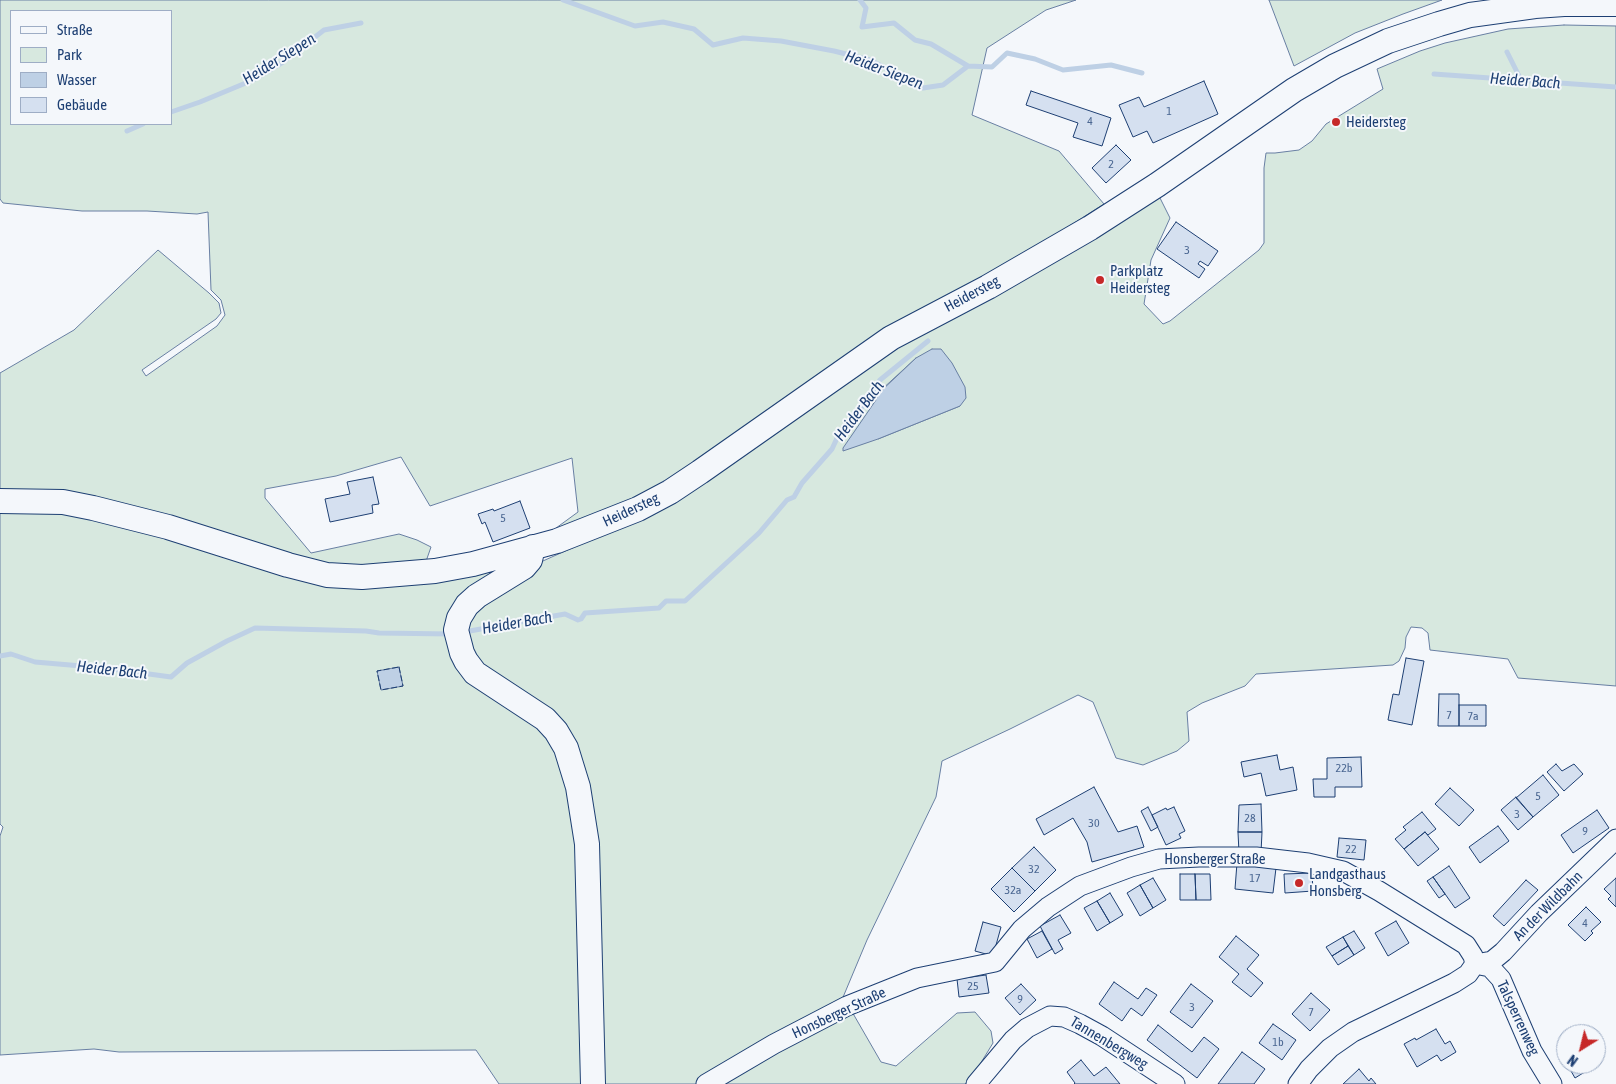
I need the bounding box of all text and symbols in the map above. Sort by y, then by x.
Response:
legend [10,10,172,125]
text: Straße [57,21,93,38]
water label: Heider Siepen [239,29,319,89]
text: Park [57,46,82,63]
water label: Heider Siepen [842,46,926,94]
water label: Heider Bach [1489,69,1561,93]
text: Wasser [57,71,96,88]
text: Gebäude [57,96,107,113]
house number: 1 [1166,104,1172,118]
place label: Heidersteg [1346,113,1406,131]
house number: 4 [1087,114,1093,128]
marker: Heidersteg [1330,116,1342,128]
house number: 2 [1108,157,1114,171]
house number: 3 [1184,243,1190,257]
place label: Parkplatz Heidersteg [1110,262,1170,297]
street label: Heidersteg [941,272,1003,316]
marker: Parkplatz Heidersteg [1094,274,1106,286]
water label: Heider Bach [830,377,888,445]
street label: Heidersteg [600,489,662,531]
house number: 5 [500,511,506,525]
water label: Heider Bach [481,607,553,639]
water label: Heider Bach [76,657,148,683]
house number: 7 [1446,708,1452,722]
house number: 7a [1467,709,1479,723]
house number: 22b [1336,761,1352,775]
house number: 5 [1535,789,1541,803]
house number: 3 [1514,807,1520,821]
house number: 28 [1244,811,1256,825]
house number: 30 [1088,816,1100,830]
house number: 9 [1582,824,1588,838]
house number: 22 [1345,842,1357,856]
street label: Honsberger Straße [1164,850,1266,868]
house number: 32 [1028,862,1040,876]
place label: Landgasthaus Honsberg [1309,865,1386,900]
street label: An der Wildbahn [1509,867,1587,945]
house number: 17 [1249,871,1261,885]
marker: Landgasthaus Honsberg [1293,877,1305,889]
house number: 32a [1005,883,1021,897]
house number: 4 [1582,916,1588,930]
street label: Talsperrenweg [1493,978,1543,1058]
house number: 25 [967,979,979,993]
street label: Honsberger Straße [789,983,889,1043]
house number: 9 [1017,992,1023,1006]
house number: 3 [1189,1000,1195,1014]
house number: 7 [1308,1005,1314,1019]
street label: Tannenbergweg [1067,1013,1151,1073]
north arrow [1556,1024,1606,1074]
house number: 1b [1272,1035,1284,1049]
text: N [1565,1051,1581,1069]

